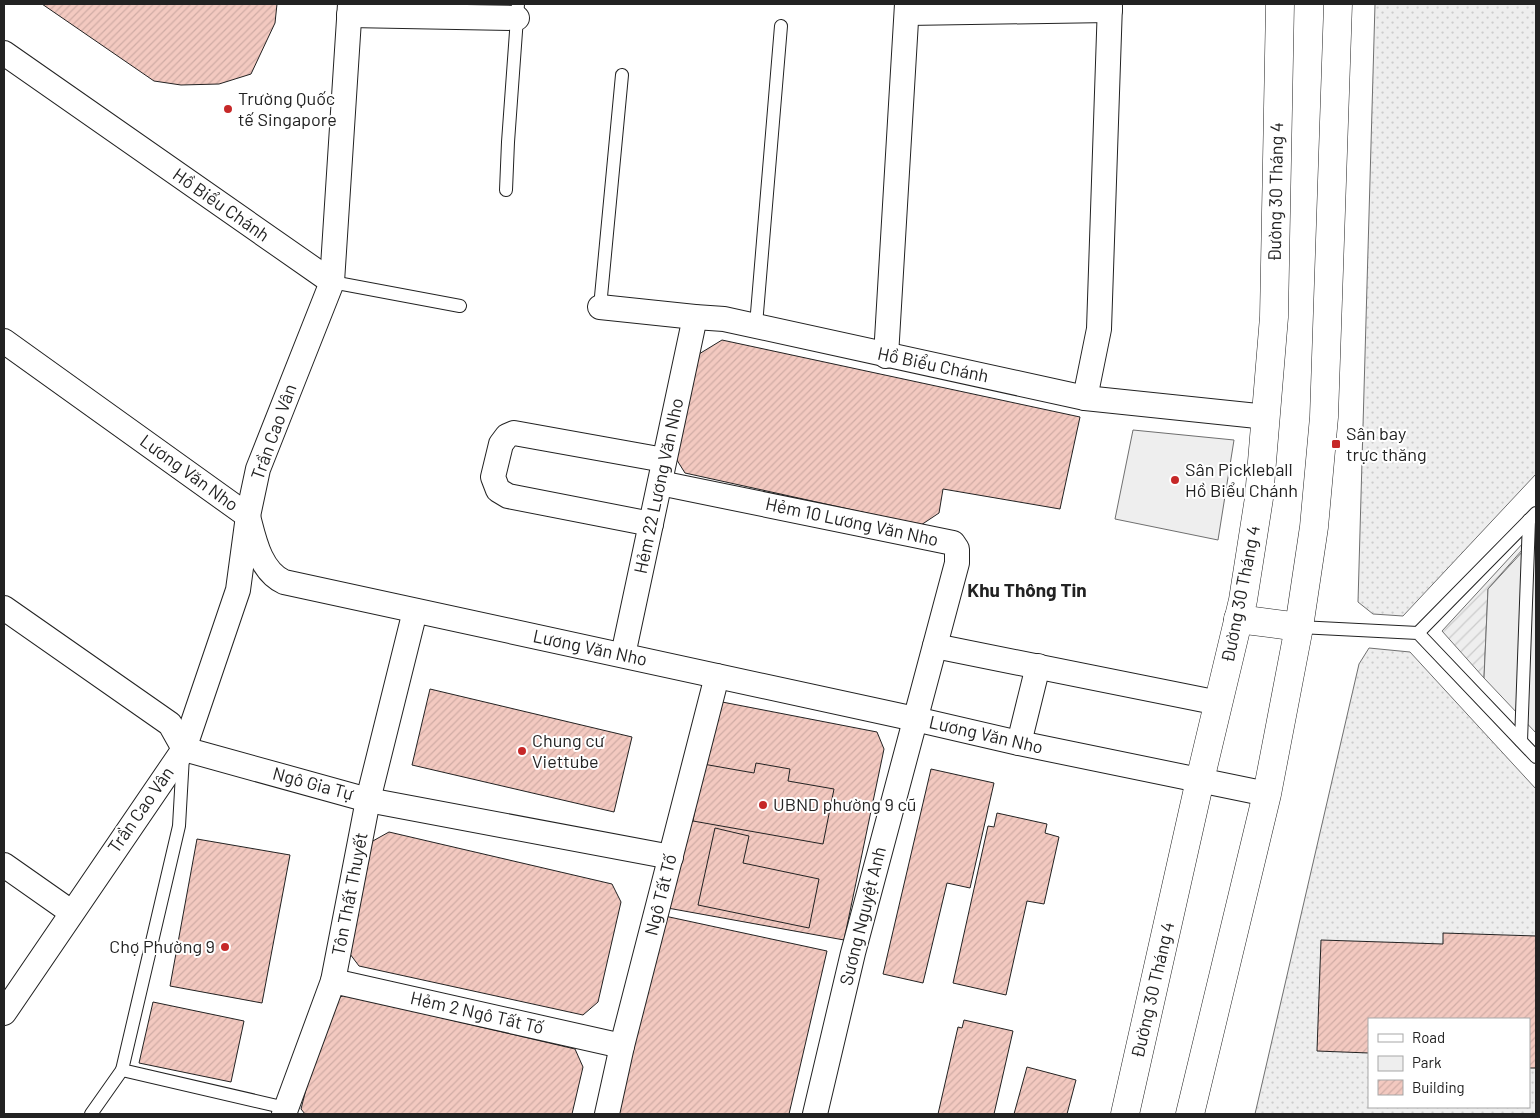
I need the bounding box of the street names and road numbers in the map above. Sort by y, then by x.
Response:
street label: Đường 30 Tháng 4 [1263,122,1287,262]
street label: Hồ Biểu Chánh [169,163,274,246]
street label: Hồ Biểu Chánh [876,342,991,387]
street label: Trần Cao Vân [246,381,301,483]
street label: Hẻm 22 Lương Văn Nho [629,396,687,576]
street label: Lương Văn Nho [136,429,243,515]
street label: Hẻm 10 Lương Văn Nho [764,492,941,550]
street label: Đường 30 Tháng 4 [1216,523,1264,664]
street label: Lương Văn Nho [531,624,649,670]
street label: Lương Văn Nho [927,710,1045,758]
street label: Trần Cao Vân [102,762,178,857]
street label: Ngô Gia Tự [270,762,356,804]
street label: Tôn Thất Thuyết [326,830,372,957]
street label: Sương Nguyệt Anh [834,844,890,987]
street label: Ngô Tất Tố [639,852,681,938]
street label: Đường 30 Tháng 4 [1126,919,1178,1060]
street label: Hẻm 2 Ngô Tất Tố [408,986,546,1038]

